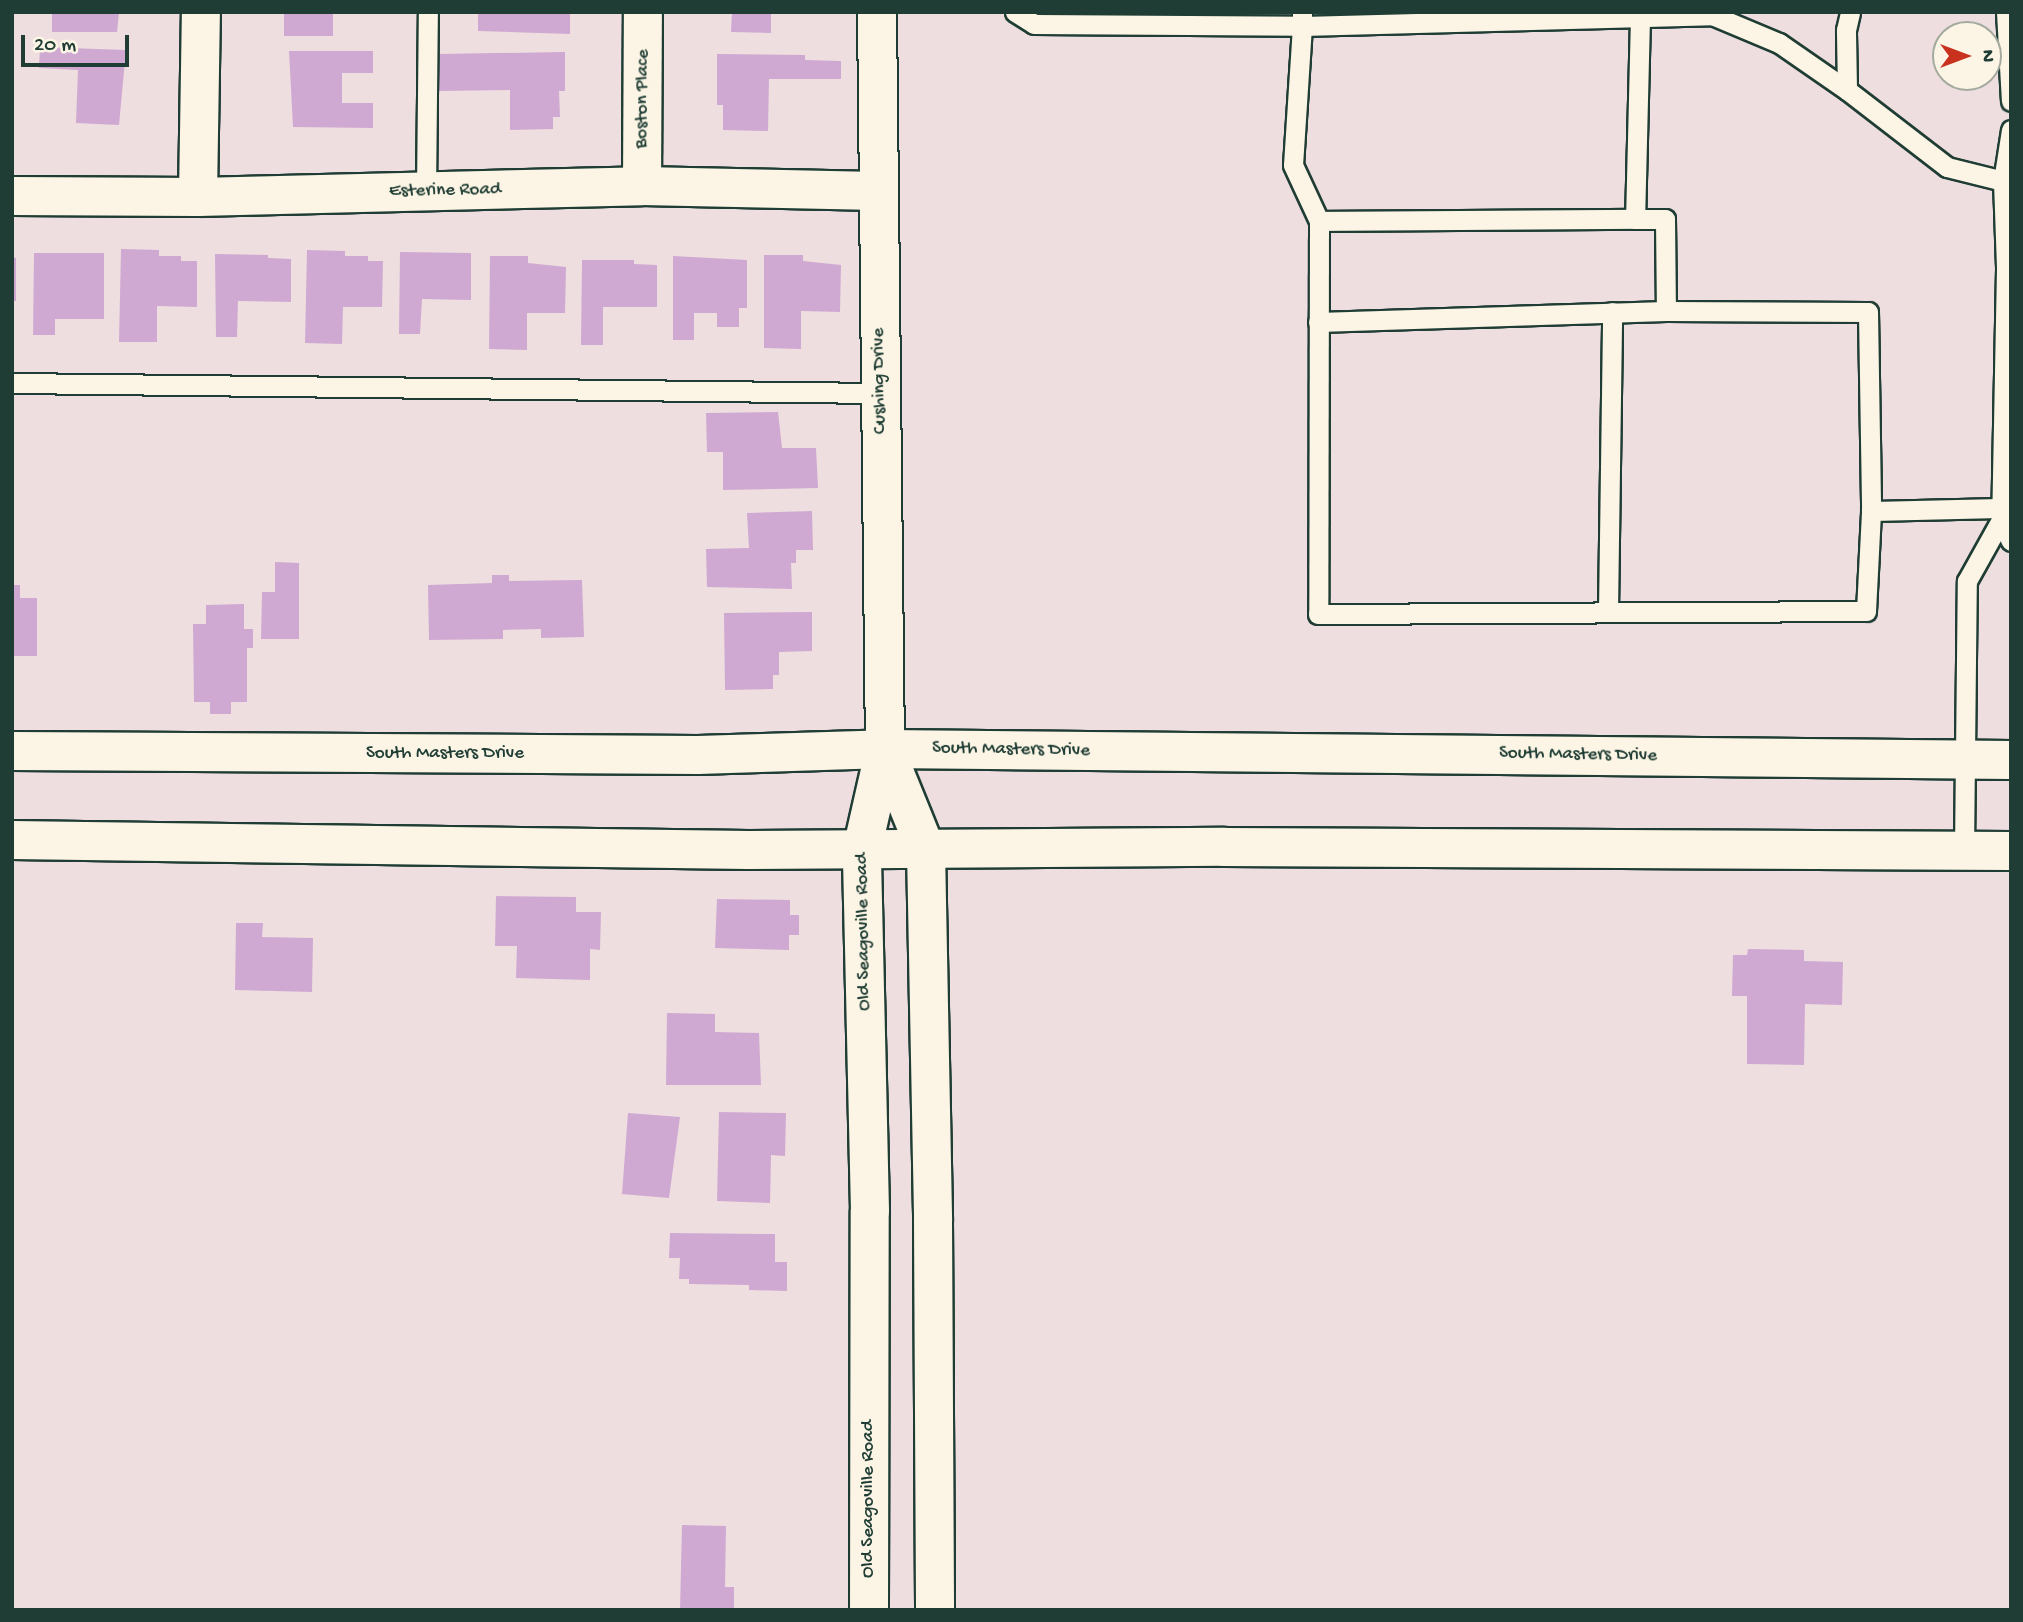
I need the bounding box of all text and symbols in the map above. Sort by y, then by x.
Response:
scale bar [24,21,133,65]
north arrow [1932,21,2002,91]
text: 20 m [34,34,76,59]
street label: Boston Place [631,49,655,149]
text: N [1975,50,1998,62]
street label: Esterine Road [389,179,501,203]
street label: Cushing Drive [868,328,892,434]
street label: South Masters Drive [932,737,1090,763]
street label: South Masters Drive [1499,742,1657,768]
street label: South Masters Drive [366,743,524,765]
street label: Old Seagoville Road [851,853,877,1011]
street label: Old Seagoville Road [858,1420,880,1578]

